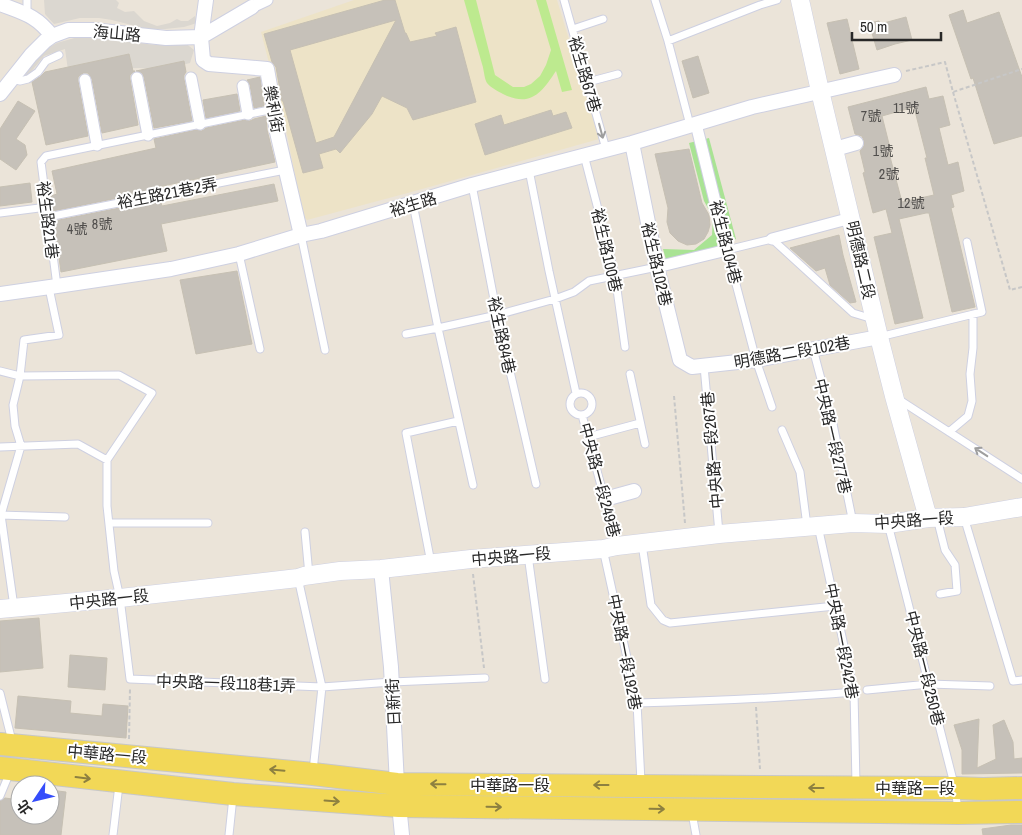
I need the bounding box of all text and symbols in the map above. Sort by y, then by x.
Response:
scale bar [852,10,941,42]
text: 50 m [860,16,887,37]
street label: 海山路 [92,20,142,46]
street label: 裕生路67巷 [564,33,606,115]
street label: 樂利街 [259,83,289,135]
house number: 11號 [893,99,919,117]
house number: 7號 [861,107,881,125]
one-way arrow [597,123,607,139]
house number: 1號 [873,142,893,160]
house number: 2號 [879,165,899,183]
street label: 裕生路21巷2弄 [115,172,219,214]
street label: 裕生路21巷 [32,180,64,260]
street label: 裕生路 [387,186,439,222]
house number: 12號 [898,194,924,212]
street label: 裕生路104巷 [705,198,747,286]
street label: 裕生路100巷 [587,206,627,294]
house number: 8號 [92,215,112,233]
street label: 明德路二段 [841,219,881,301]
house number: 4號 [67,220,87,238]
street label: 裕生路102巷 [637,220,677,308]
street label: 裕生路84巷 [483,294,521,376]
street label: 明德路二段102巷 [732,331,852,373]
street label: 中央路一段277巷 [809,376,857,496]
street label: 中央路一段267巷 [696,390,728,510]
street label: 中央路一段249巷 [574,420,626,540]
one-way arrow [974,447,988,458]
street label: 中央路一段 [873,506,955,534]
street label: 中央路一段 [470,542,552,570]
street label: 中央路一段242巷 [820,581,864,701]
street label: 中央路一段 [68,584,150,614]
street label: 中央路一段192巷 [603,592,647,712]
street label: 中央路一段250巷 [900,608,950,728]
street label: 中央路一段118巷1弄 [156,670,296,696]
street label: 日新街 [381,677,405,727]
street label: 中華路一段 [66,740,148,768]
one-way arrow [269,765,285,775]
one-way arrow [75,773,91,783]
street label: 中華路一段 [470,774,550,796]
north arrow [10,775,60,825]
street label: 中華路一段 [875,777,955,799]
one-way arrow [431,779,447,789]
one-way arrow [593,780,610,790]
one-way arrow [808,783,824,793]
one-way arrow [324,796,340,806]
text: 北 [13,797,36,818]
one-way arrow [486,802,502,812]
one-way arrow [648,804,665,814]

